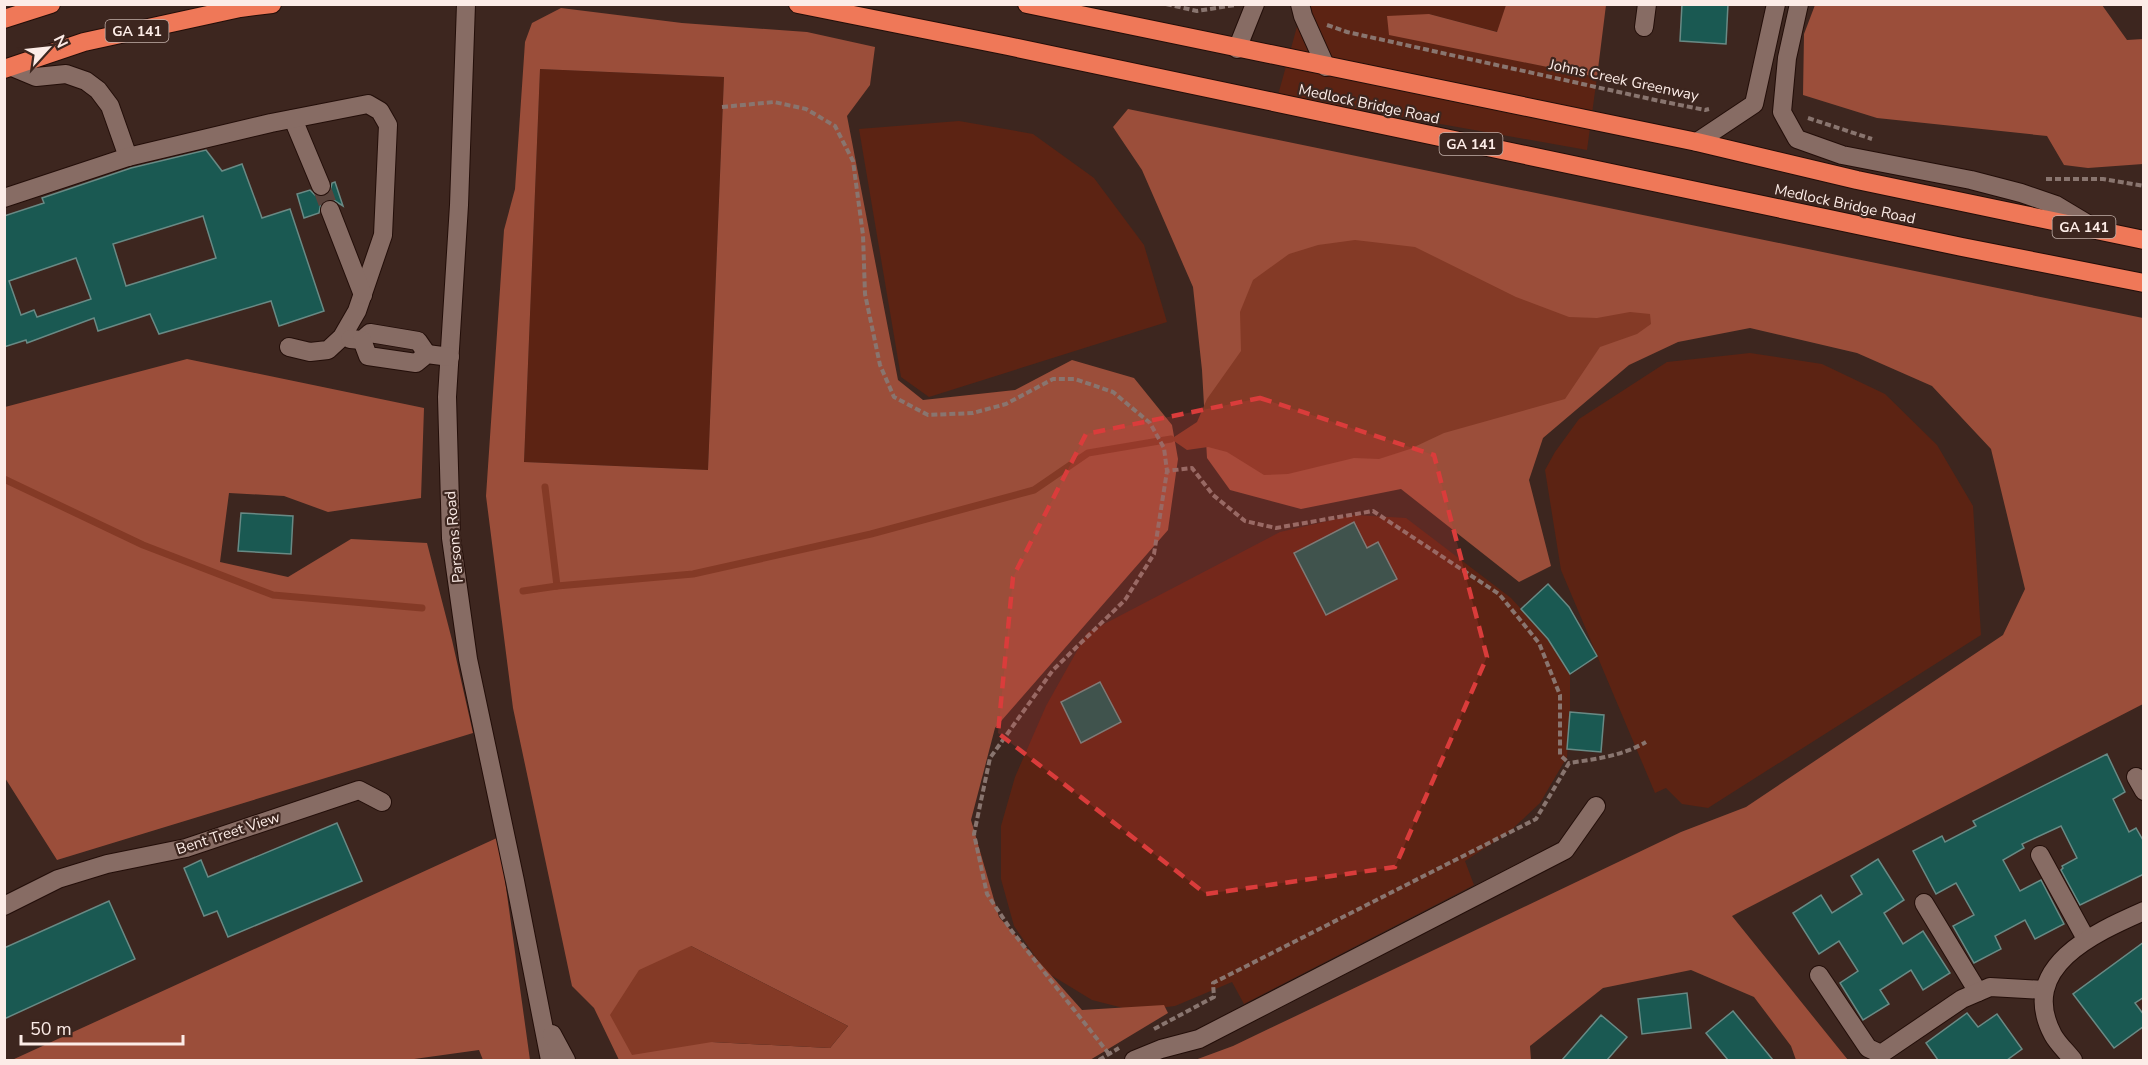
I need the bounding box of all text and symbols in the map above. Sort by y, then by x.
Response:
north arrow [18,18,78,78]
road number: GA 141 [106,20,168,42]
text: N [48,31,73,52]
street label: Johns Creek Greenway [1546,54,1701,106]
street label: Medlock Bridge Road [1297,79,1441,129]
road number: GA 141 [1440,133,1502,155]
street label: Medlock Bridge Road [1773,179,1917,229]
road number: GA 141 [2052,216,2116,238]
street label: Parsons Road [440,490,468,584]
street label: Bent Treet View [173,807,283,859]
scale bar [21,1008,183,1046]
text: 50 m [30,1017,72,1041]

